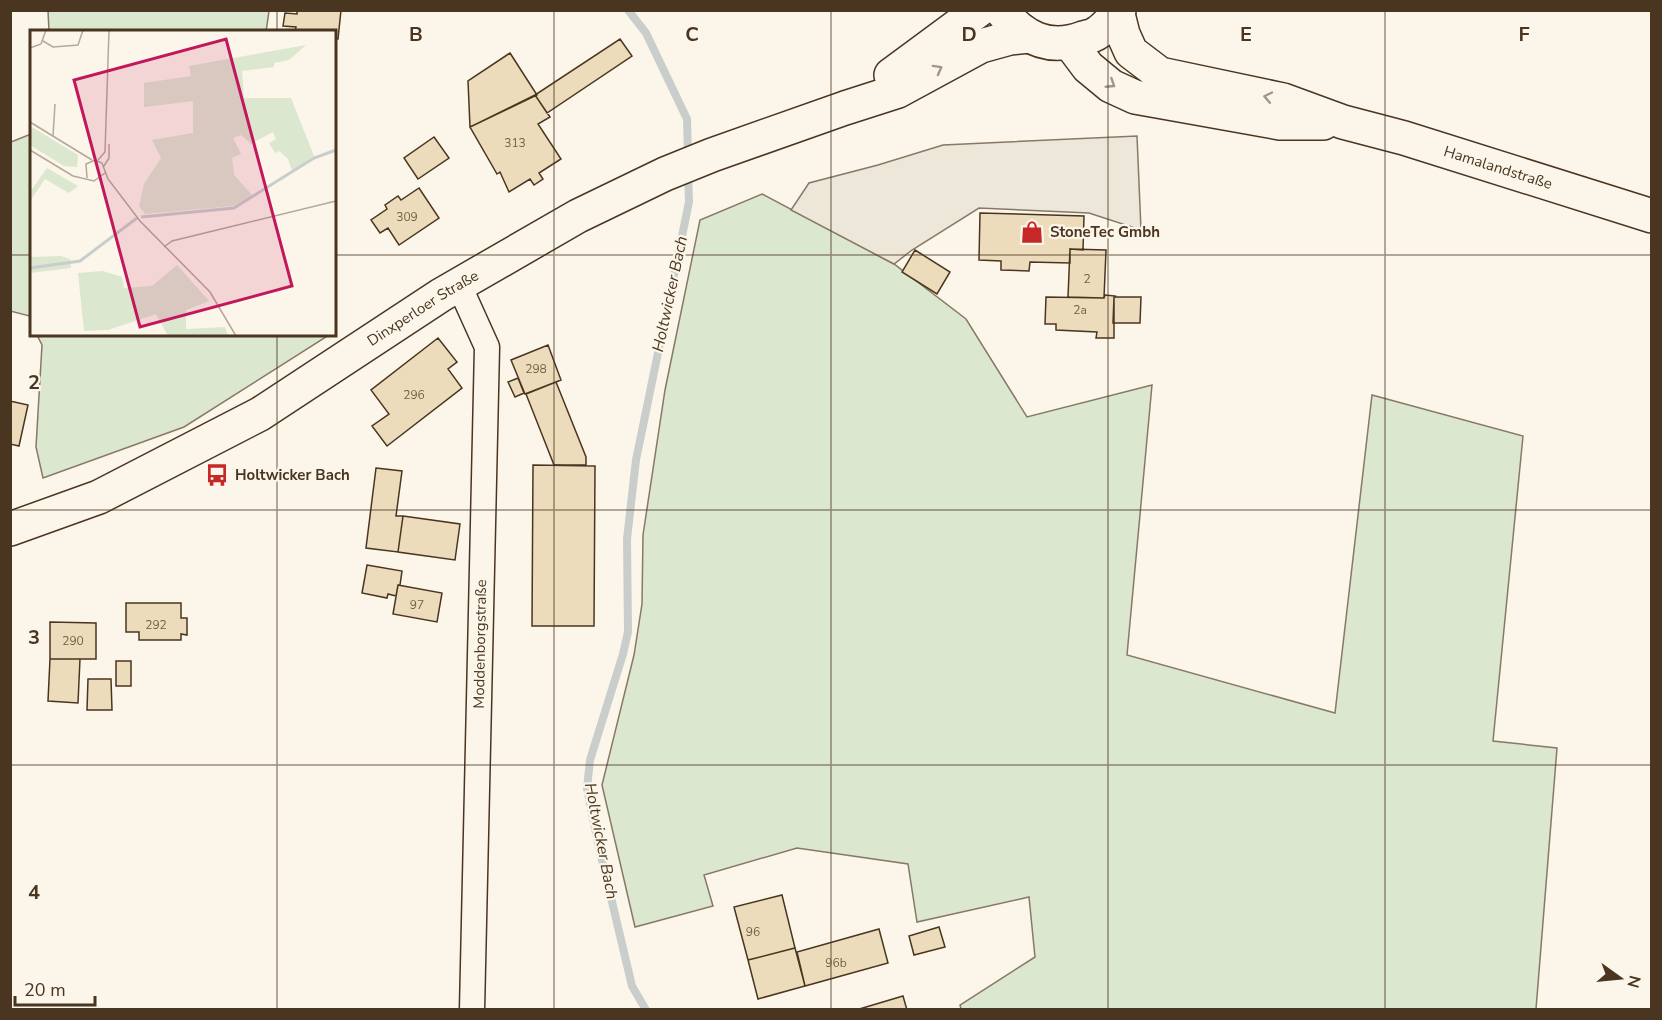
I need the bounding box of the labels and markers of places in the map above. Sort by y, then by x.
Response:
shop icon: StoneTec Gmbh [1019,219,1045,245]
place label: StoneTec Gmbh [1050,222,1160,242]
bus stop icon: Holtwicker Bach [204,462,230,488]
place label: Holtwicker Bach [235,465,350,485]

